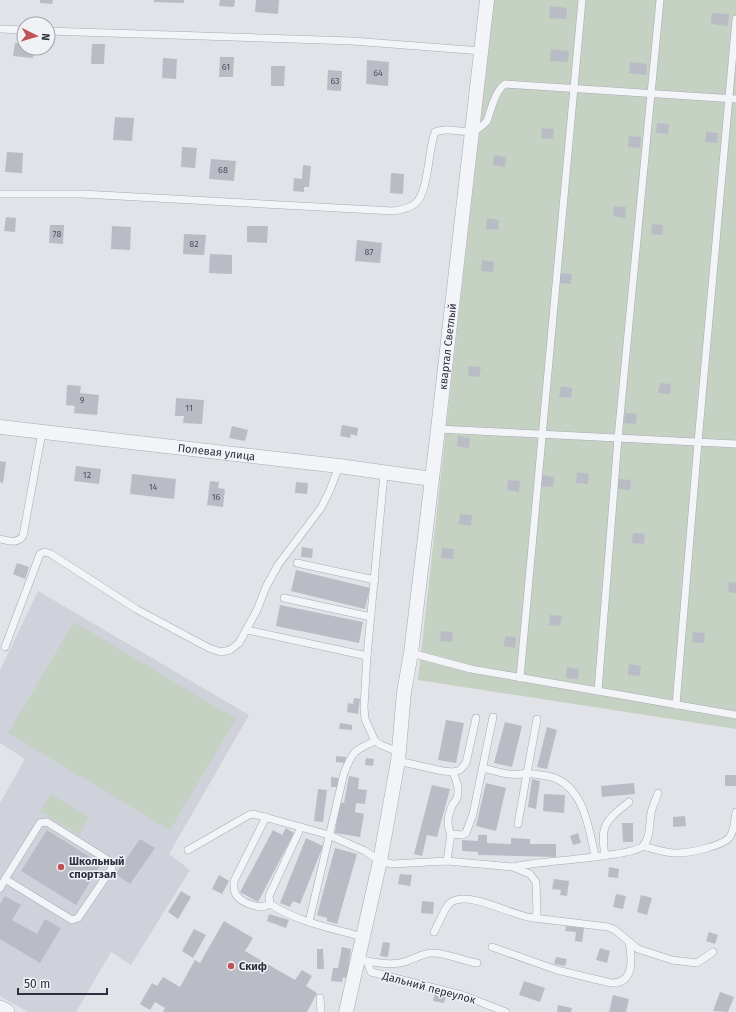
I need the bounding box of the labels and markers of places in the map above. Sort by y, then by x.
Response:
place label: Школьный спортзал [69,855,125,881]
marker: Школьный спортзал [56,862,66,872]
place label: Скиф [239,960,267,973]
marker: Скиф [226,961,236,971]

